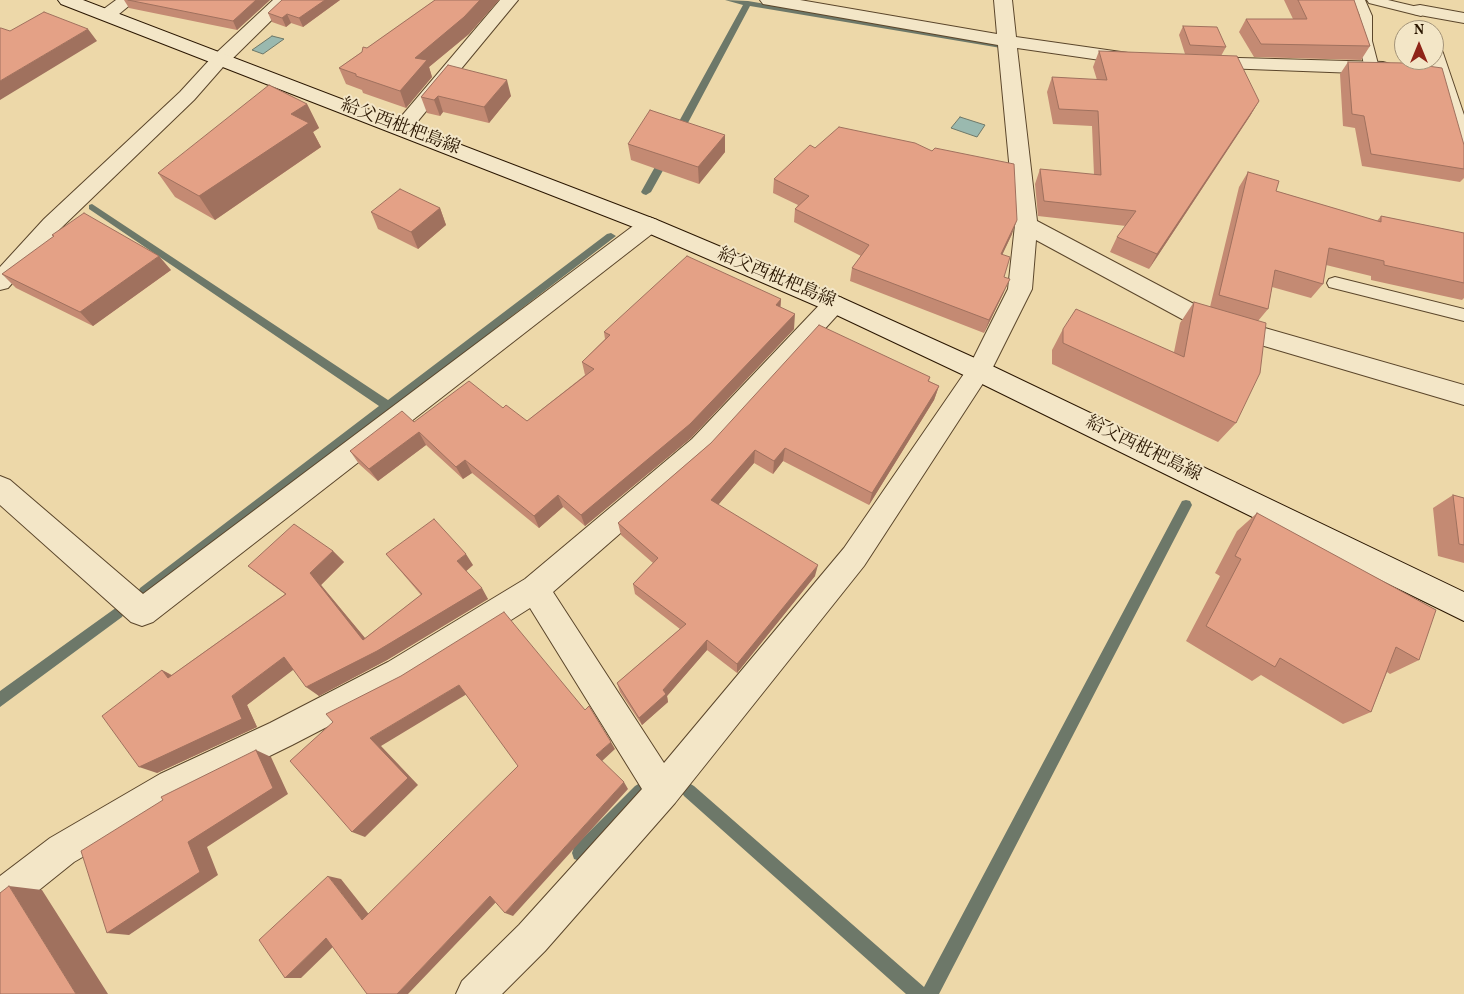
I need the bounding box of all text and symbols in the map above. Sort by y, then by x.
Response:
north arrow [1394,20,1444,70]
text: N [1414,21,1424,40]
street label: 給父西枇杷島線 [337,95,463,161]
street label: 給父西枇杷島線 [714,244,838,314]
street label: 給父西枇杷島線 [1082,413,1204,487]

